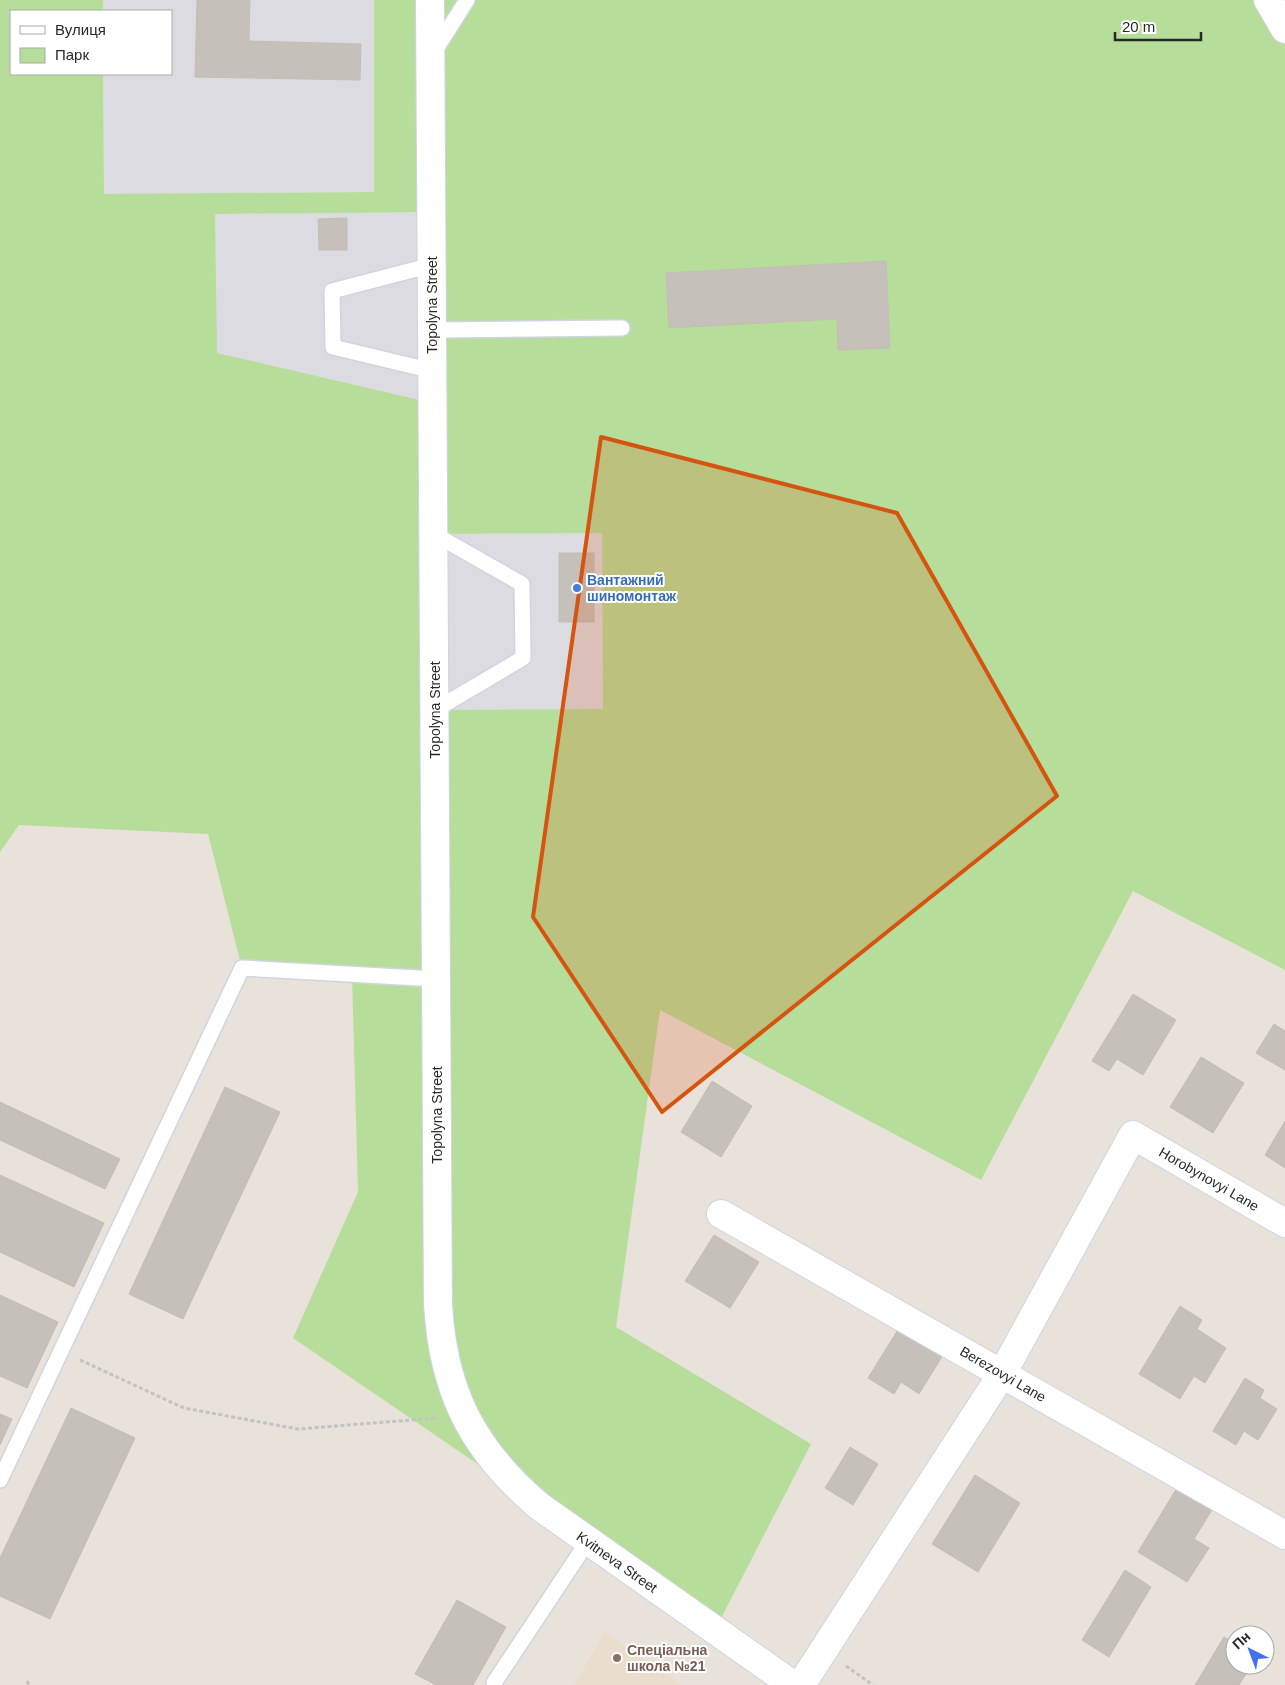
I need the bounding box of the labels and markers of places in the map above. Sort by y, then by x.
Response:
place label: Вантажний шиномонтаж [587,572,677,604]
marker: Вантажний шиномонтаж [571,582,583,594]
place label: Спеціальна школа №21 [627,1642,708,1674]
marker: Спеціальна школа №21 [611,1652,623,1664]

